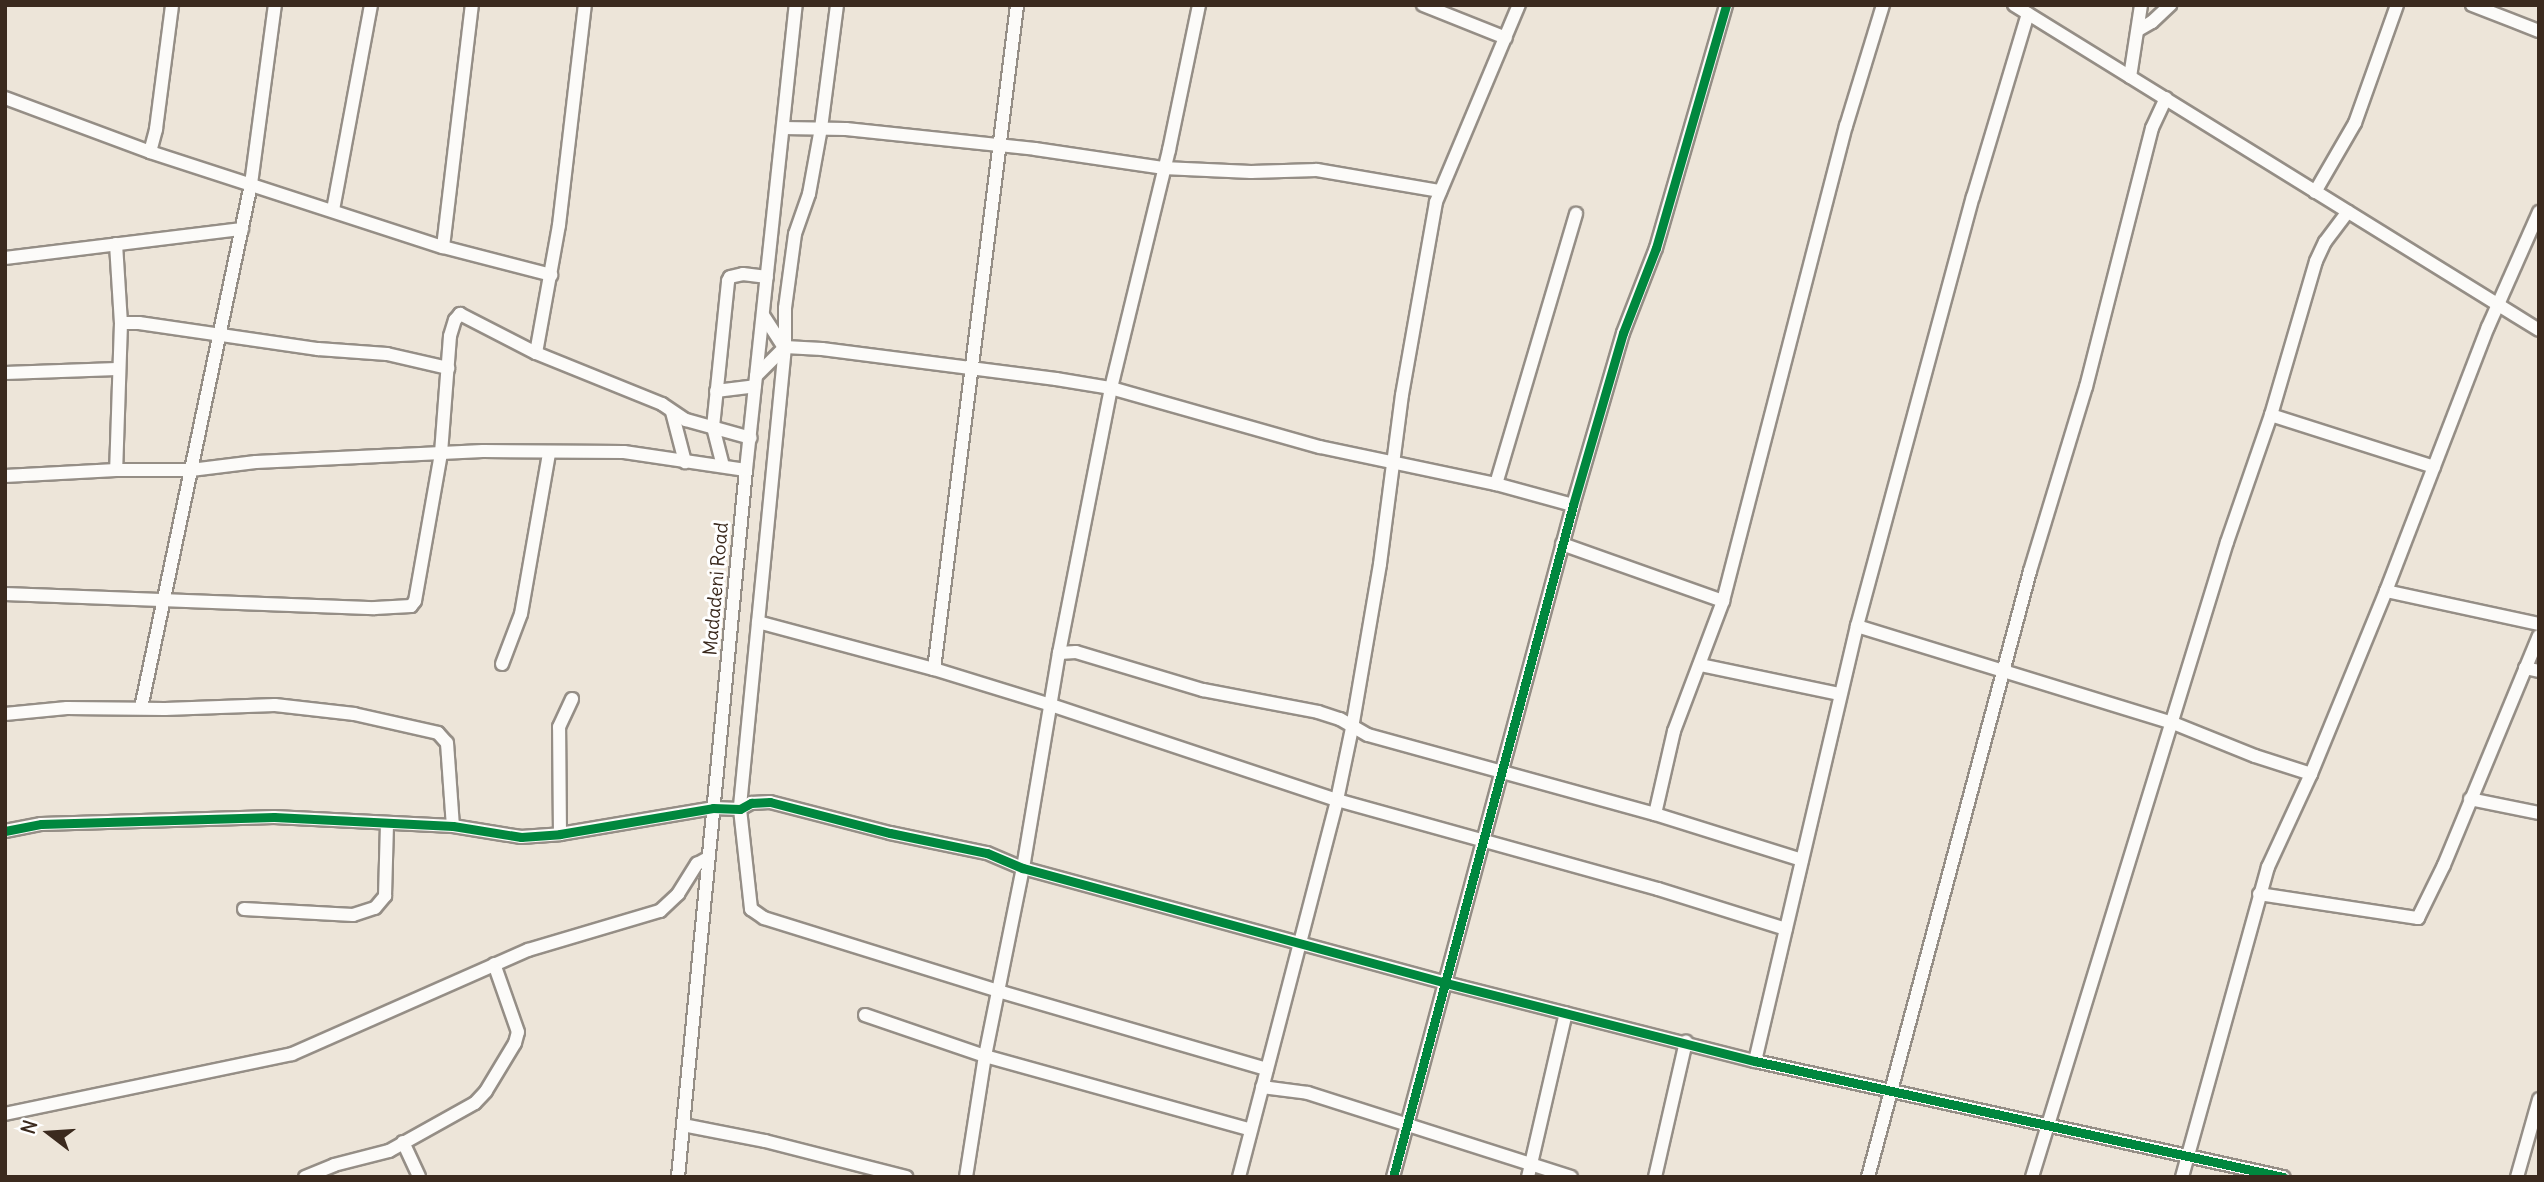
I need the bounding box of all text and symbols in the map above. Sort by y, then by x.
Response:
street label: Madadeni Road [699,521,733,657]
north arrow [14,1098,84,1168]
text: N [16,1117,42,1137]

